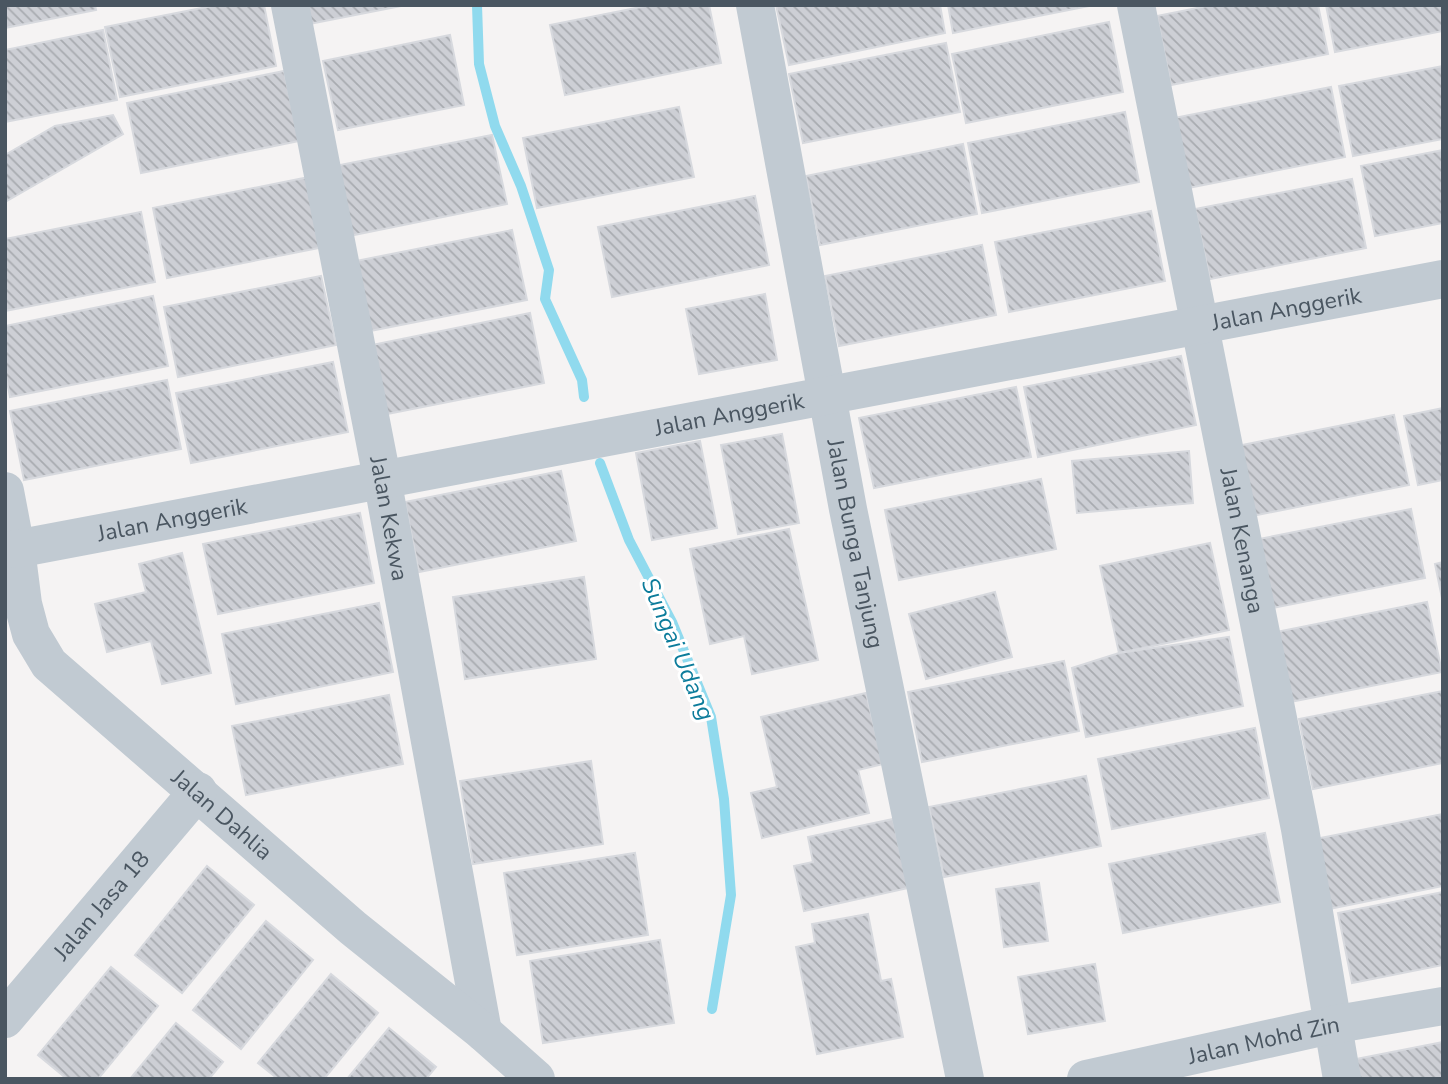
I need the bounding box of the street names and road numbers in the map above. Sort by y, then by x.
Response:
street label: Jalan Anggerik [1208,280,1365,339]
street label: Jalan Anggerik [651,385,807,444]
street label: Jalan Bunga Tanjung [819,435,891,651]
street label: Jalan Kekwa [362,452,415,584]
street label: Jalan Kenanga [1212,464,1272,616]
street label: Jalan Anggerik [94,490,250,549]
street label: Jalan Dahlia [164,762,279,867]
street label: Jalan Jasa 18 [46,844,157,968]
street label: Jalan Mohd Zin [1184,1009,1342,1072]

